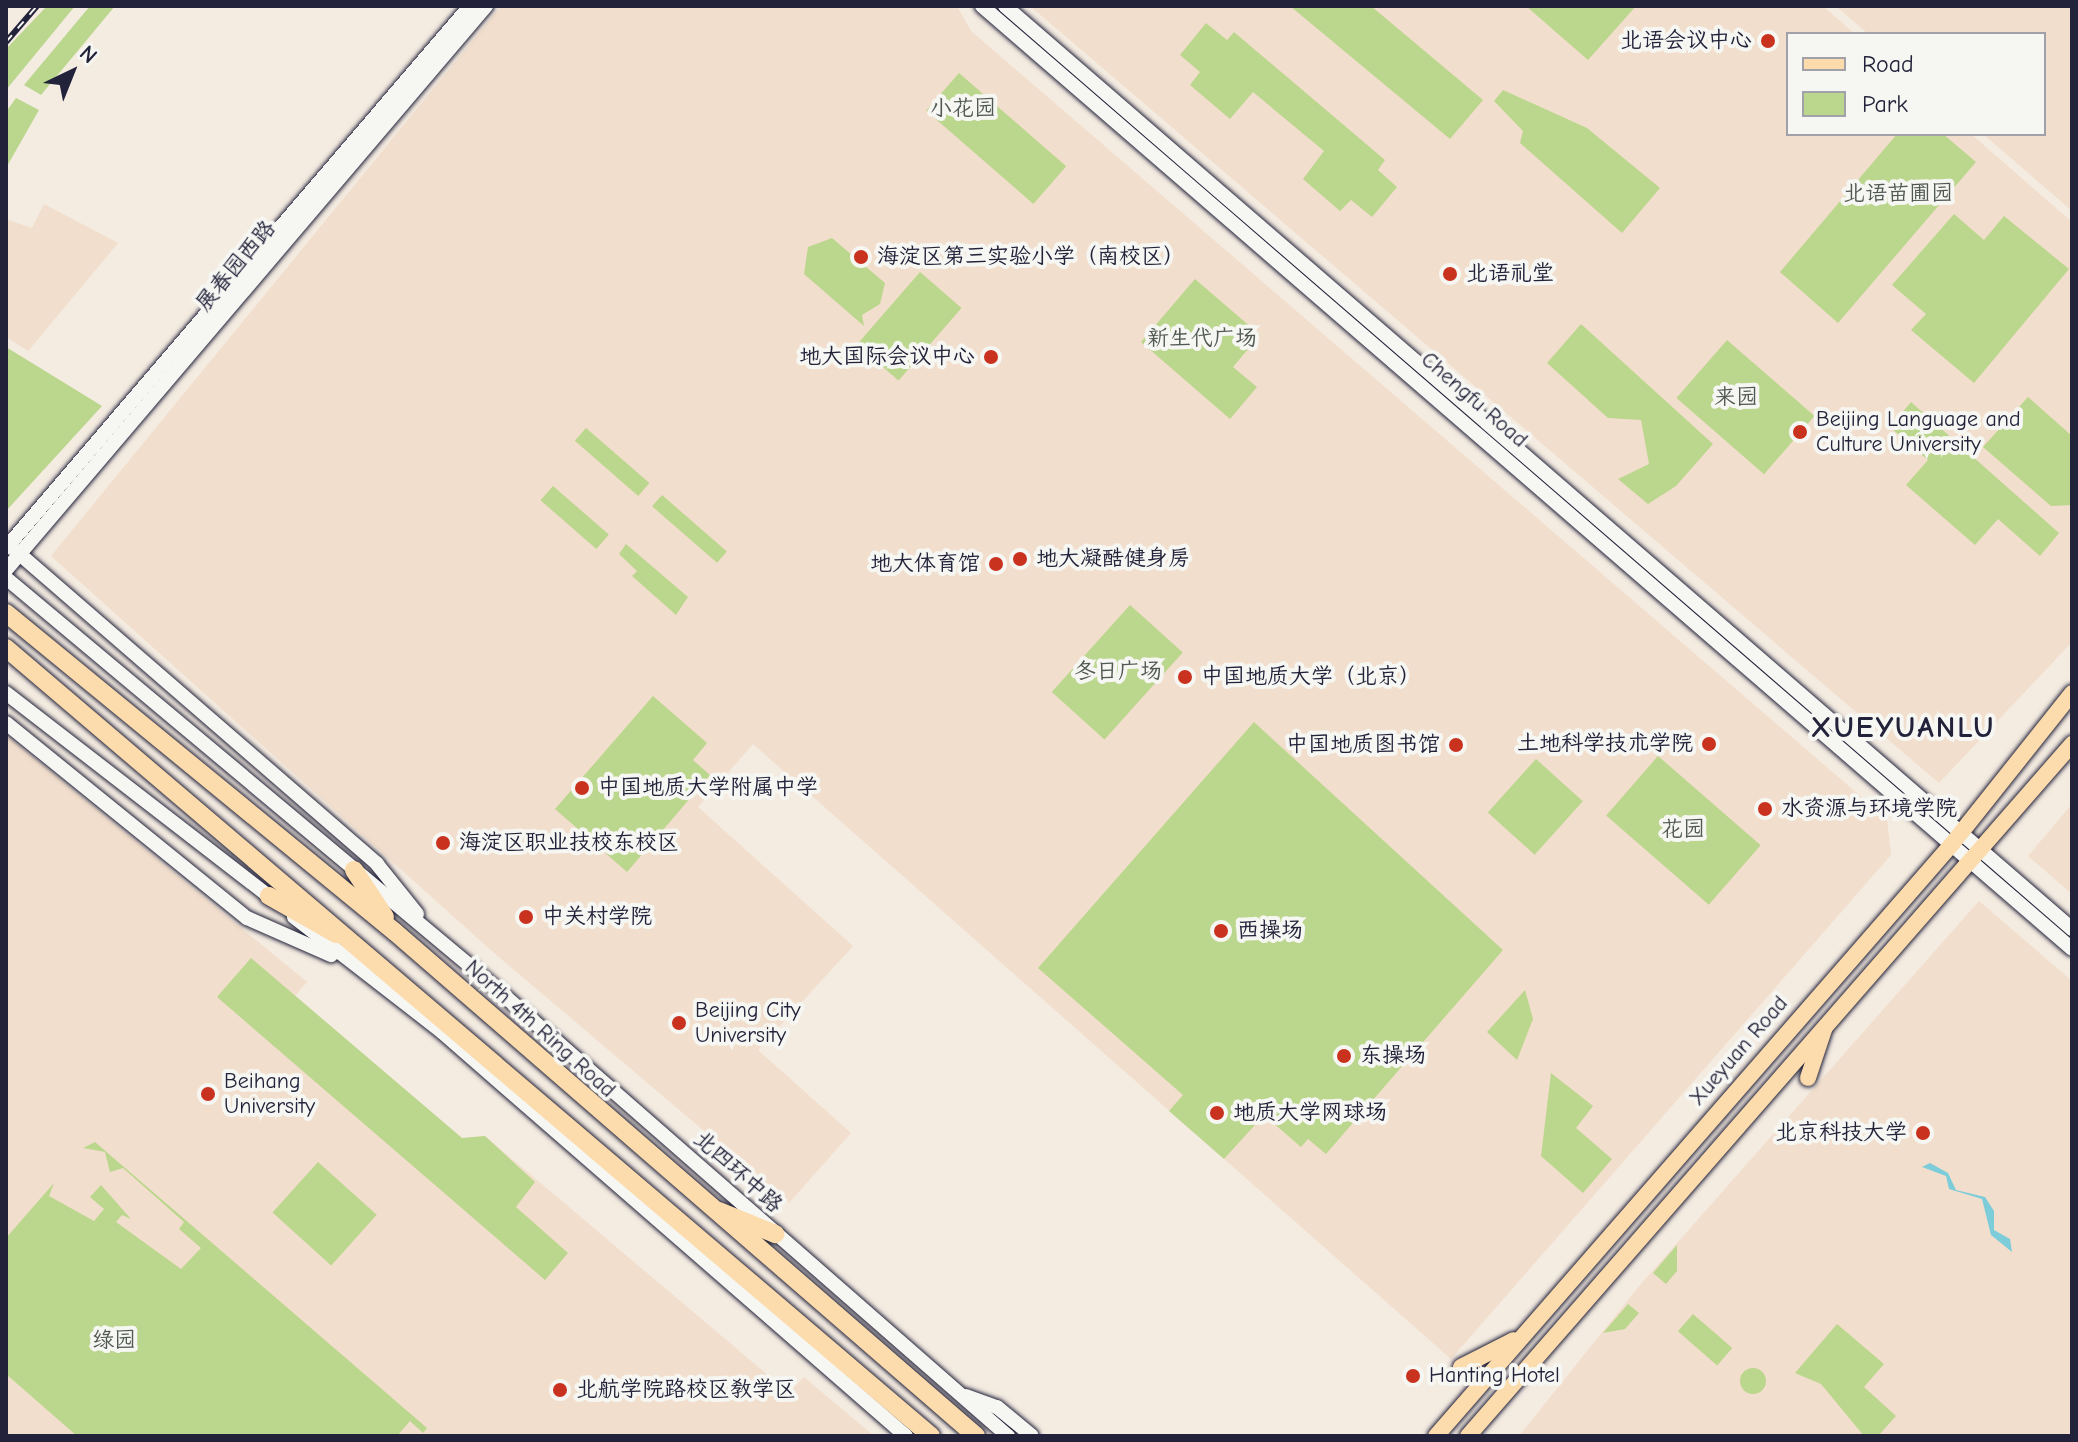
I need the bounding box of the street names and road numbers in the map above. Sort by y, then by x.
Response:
street label: 展春园西路 [191,215,281,317]
street label: Chengfu Road [1415,347,1533,453]
street label: North 4th Ring Road [459,955,621,1103]
street label: Xueyuan Road [1684,991,1794,1111]
street label: 北四环中路 [688,1125,788,1219]

